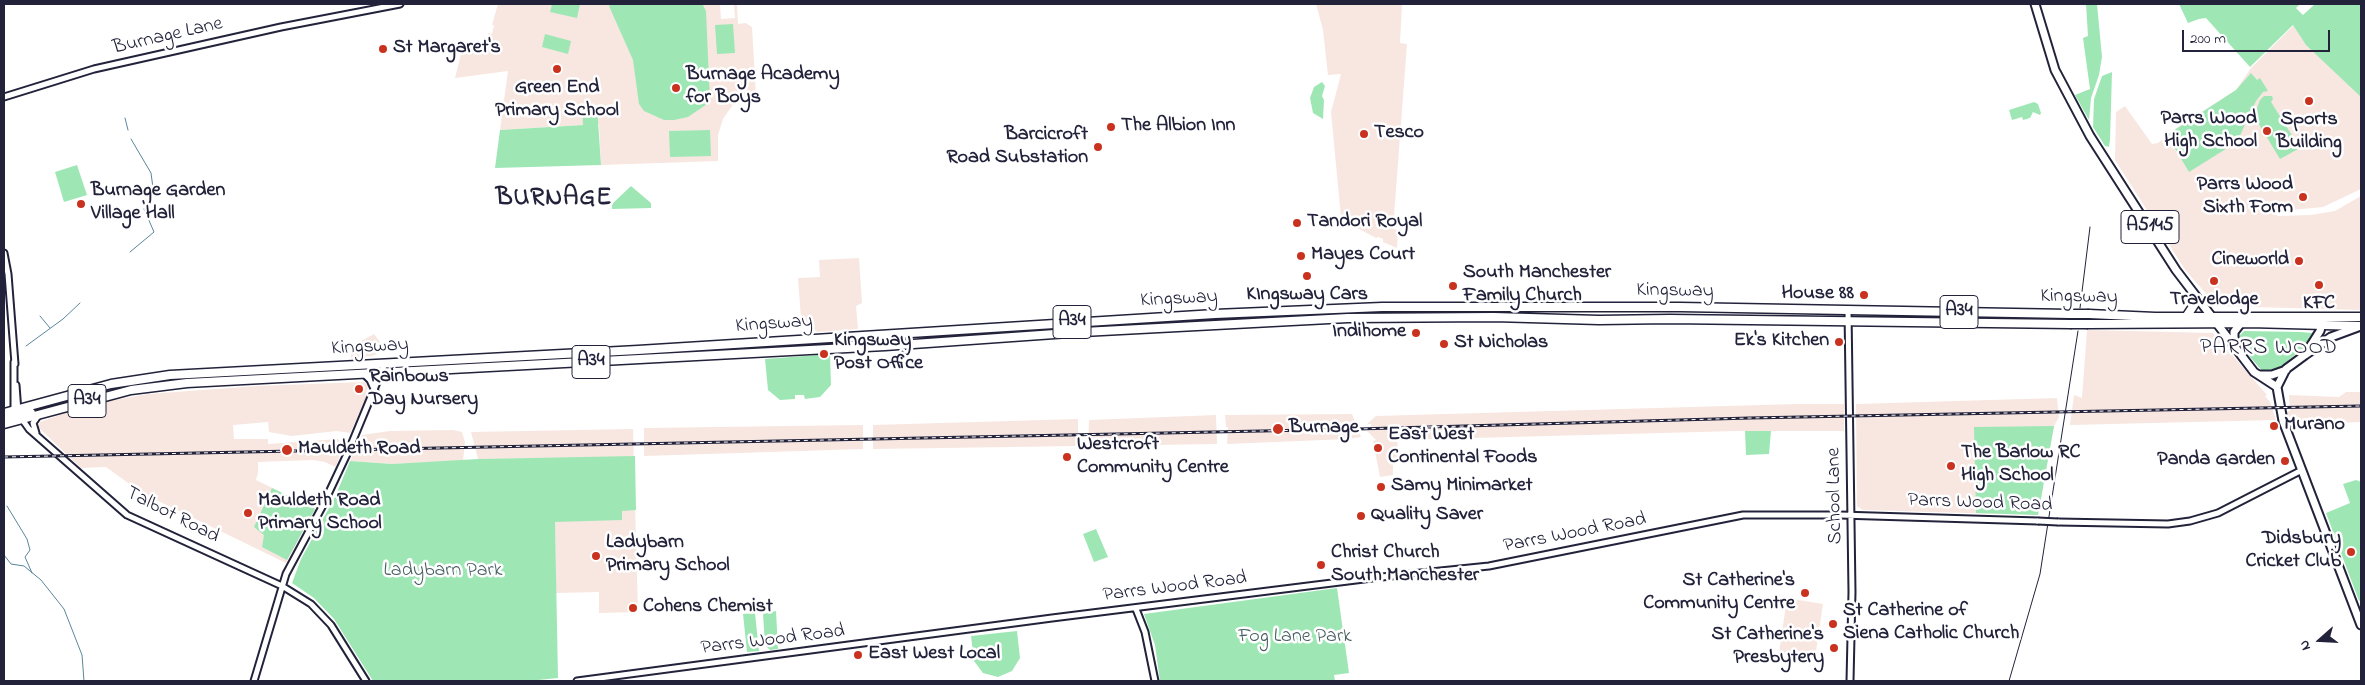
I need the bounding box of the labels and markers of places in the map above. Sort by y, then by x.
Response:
place label: St Margaret's [393,37,501,61]
marker: St Margaret's [377,43,389,55]
marker: Green End Primary School [551,63,563,75]
place label: Burnage Academy for Boys [686,64,839,111]
place label: Green End Primary School [495,77,619,124]
marker: Burnage Academy for Boys [670,82,682,94]
marker: Sports Building [2303,95,2315,107]
place label: Parrs Wood High School [2161,108,2257,155]
place label: Sports Building [2276,109,2342,156]
place label: The Albion Inn [1121,115,1235,139]
marker: The Albion Inn [1105,121,1117,133]
place label: Tesco [1374,122,1424,146]
place label: Barcicroft Road Substation [946,124,1088,171]
marker: Parrs Wood High School [2261,125,2273,137]
marker: Tesco [1358,128,1370,140]
marker: Barcicroft Road Substation [1092,141,1104,153]
place label: Parrs Wood Sixth Form [2197,174,2293,221]
place label: Burnage Garden Village Hall [91,180,225,227]
marker: Parrs Wood Sixth Form [2297,191,2309,203]
marker: Burnage Garden Village Hall [75,198,87,210]
place label: Tandori Royal [1307,211,1422,235]
marker: Tandori Royal [1291,217,1303,229]
place label: Mayes Court [1311,244,1415,268]
place label: Cineworld [2211,249,2289,273]
marker: Mayes Court [1295,250,1307,262]
marker: Cineworld [2293,255,2305,267]
place label: South Manchester Family Church [1463,262,1611,309]
marker: KIngsway Cars [1301,270,1313,282]
marker: Travelodge [2208,275,2220,287]
marker: KFC [2313,279,2325,291]
marker: South Manchester Family Church [1447,280,1459,292]
place label: House 88 [1781,283,1854,307]
place label: KIngsway Cars [1246,284,1368,308]
marker: House 88 [1858,289,1870,301]
place label: Travelodge [2170,289,2258,313]
place label: KFC [2303,293,2335,317]
place label: Indihome [1332,321,1406,345]
marker: Indihome [1410,327,1422,339]
place label: Kingsway Post Office [834,330,923,377]
place label: Ek's Kitchen [1734,330,1829,354]
place label: St Nicholas [1454,332,1548,356]
marker: Ek's Kitchen [1833,336,1845,348]
marker: St Nicholas [1438,338,1450,350]
marker: Kingsway Post Office [818,348,830,360]
place label: Rainbows Day Nursery [369,366,478,413]
marker: Rainbows Day Nursery [353,383,365,395]
place label: Murano [2284,414,2345,438]
place label: Burnage [1289,417,1359,441]
marker: Murano [2268,420,2280,432]
marker: Burnage [1271,422,1285,436]
place label: East West Continental Foods [1388,424,1537,471]
place label: Westcroft Community Centre [1077,434,1229,481]
place label: Mauldeth Road [298,438,421,462]
marker: East West Continental Foods [1372,442,1384,454]
place label: The Barlow RC High School [1961,442,2080,489]
marker: Mauldeth Road [280,443,294,457]
place label: Panda Garden [2157,449,2275,473]
marker: Westcroft Community Centre [1061,451,1073,463]
marker: Panda Garden [2279,455,2291,467]
marker: The Barlow RC High School [1945,460,1957,472]
place label: Samy Minimarket [1391,475,1532,499]
marker: Samy Minimarket [1375,481,1387,493]
place label: Mauldeth Road Primary School [258,490,382,537]
place label: Quality Saver [1371,504,1483,528]
marker: Mauldeth Road Primary School [242,507,254,519]
marker: Quality Saver [1355,510,1367,522]
place label: Didsbury Cricket Club [2246,528,2341,575]
place label: Ladybarn Primary School [606,532,730,579]
place label: Christ Church South Manchester [1331,542,1479,589]
marker: Didsbury Cricket Club [2345,546,2357,558]
marker: Ladybarn Primary School [590,550,602,562]
marker: Christ Church South Manchester [1315,559,1327,571]
place label: St Catherine's Community Centre [1643,570,1795,617]
marker: St Catherine's Community Centre [1799,587,1811,599]
place label: Cohens Chemist [643,596,773,620]
place label: St Catherine of Siena Catholic Church [1843,600,2019,647]
marker: Cohens Chemist [627,602,639,614]
marker: St Catherine of Siena Catholic Church [1827,618,1839,630]
place label: St Catherine's Presbytery [1712,624,1824,671]
marker: St Catherine's Presbytery [1828,642,1840,654]
place label: East West Local [868,643,1000,667]
marker: East West Local [852,649,864,661]

